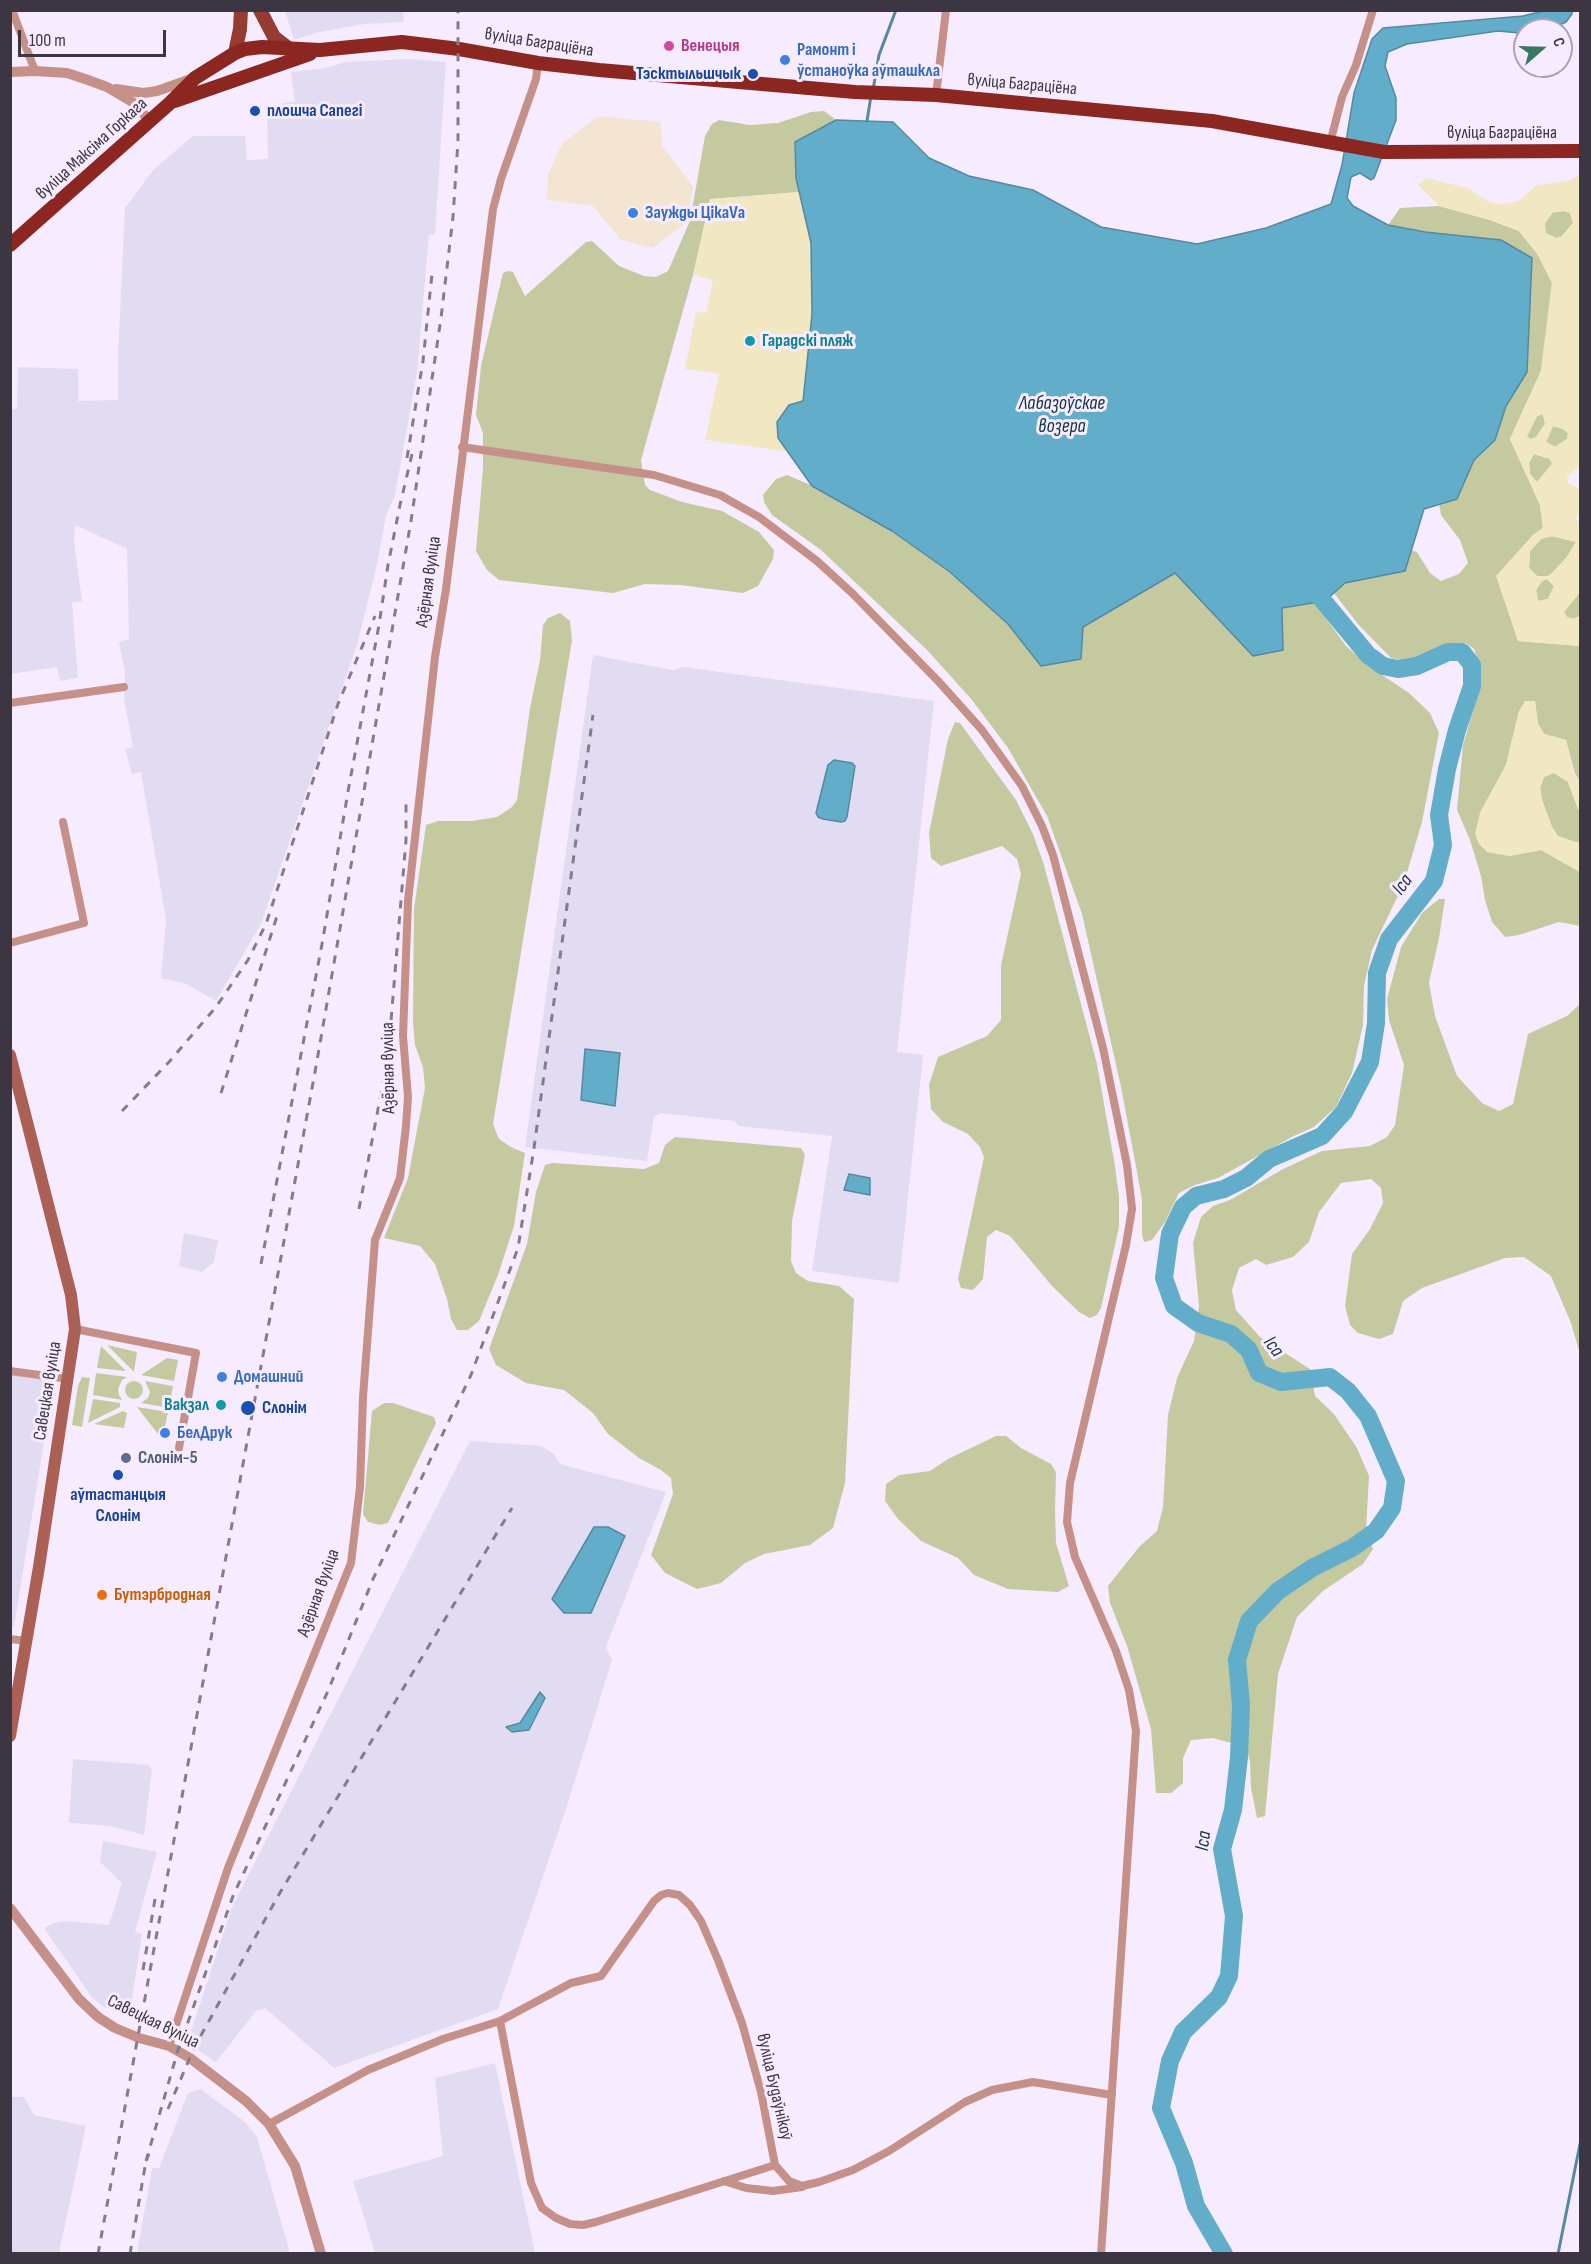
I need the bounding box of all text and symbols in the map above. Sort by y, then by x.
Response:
scale bar [21,18,170,56]
north arrow [1513,18,1573,78]
street label: вуліца Баграціёна [483,24,595,62]
text: 100 m [29,30,66,51]
place label: Венецыя [681,35,740,57]
text: С [1548,35,1569,49]
marker: Венецыя [662,39,676,53]
place label: Рамонт і ўстаноўка аўташкла [797,39,940,82]
marker: Рамонт і ўстаноўка аўташкла [778,53,792,67]
place label: Тэсктыльшчык [636,63,741,85]
marker: Тэсктыльшчык [746,67,760,81]
street label: вуліца Баграціёна [966,69,1078,101]
street label: вуліца Максіма Горкага [32,93,152,205]
place label: плошча Сапегі [267,100,362,122]
marker: плошча Сапегі [248,104,262,118]
street label: вуліца Баграціёна [1447,122,1557,144]
place label: Заужды ЦікаVа [645,202,745,224]
marker: Заужды ЦікаVа [626,206,640,220]
place label: Гарадскі пляж [762,330,853,352]
marker: Гарадскі пляж [743,334,757,348]
water label: Лабазоўскае возера [1019,392,1105,439]
street label: Азёрная вуліца [412,535,446,629]
water label: Іса [1387,870,1419,900]
street label: Азёрная вуліца [377,1022,401,1114]
water label: Іса [1257,1332,1289,1362]
street label: Савецкая вуліца [30,1340,66,1442]
place label: Домашний [234,1366,303,1388]
marker: Домашний [215,1370,229,1384]
place label: Вакзал [164,1394,209,1416]
place label: Слонім [262,1397,307,1419]
marker: Вакзал [214,1398,228,1412]
marker: Слонім [239,1399,257,1417]
place label: БелДрук [177,1422,232,1444]
marker: БелДрук [158,1426,172,1440]
place label: Слонім-5 [138,1447,198,1469]
marker: Слонім-5 [119,1451,133,1465]
marker: аўтастанцыя Слонім [111,1468,125,1482]
place label: аўтастанцыя Слонім [70,1484,166,1526]
street label: Азёрная вуліца [293,1546,345,1640]
place label: Бутэрбродная [114,1584,211,1606]
marker: Бутэрбродная [95,1588,109,1602]
water label: Іса [1191,1830,1217,1852]
street label: Савецкая вуліца [103,1990,203,2054]
street label: вуліца Будаўнікоў [751,2032,797,2142]

